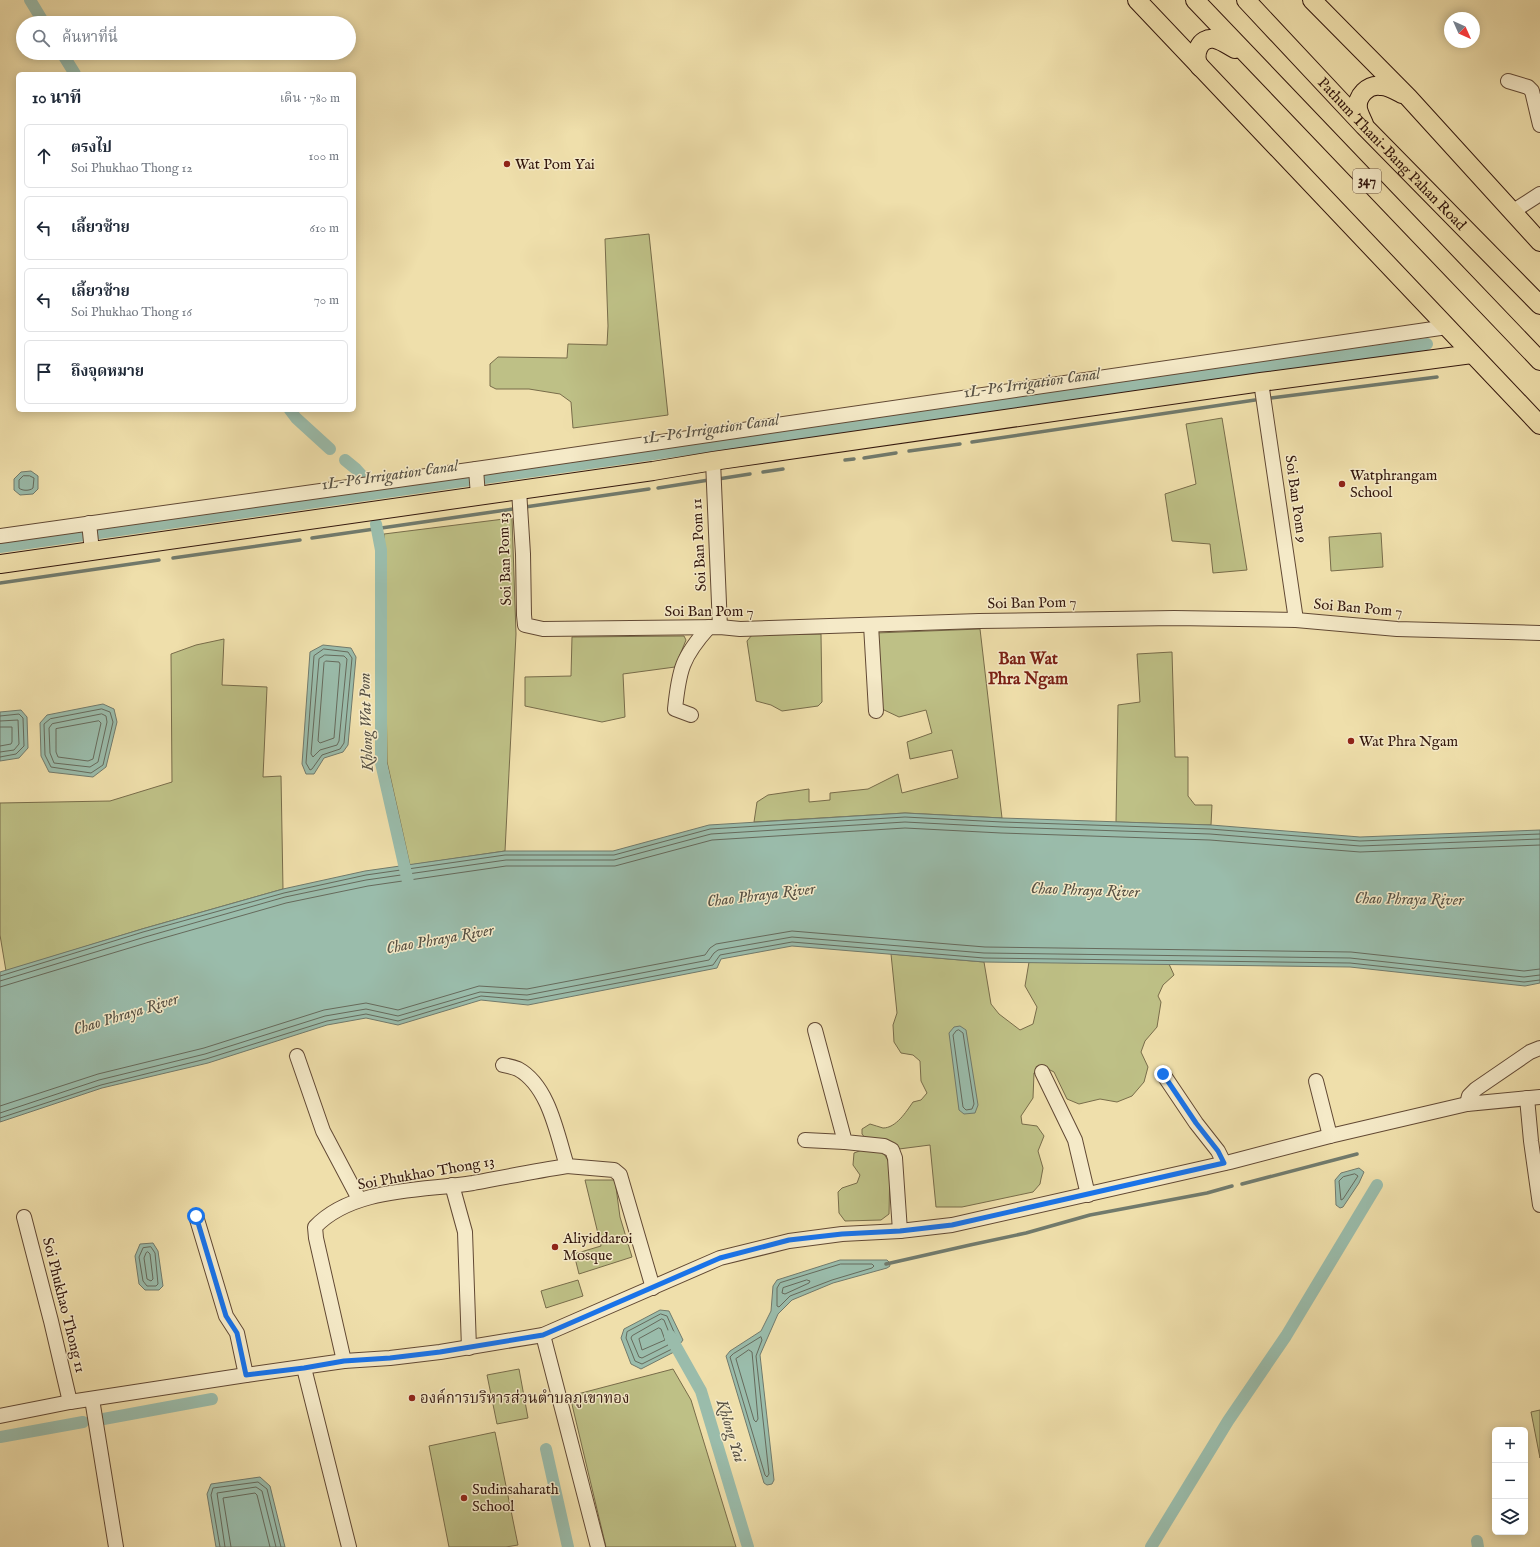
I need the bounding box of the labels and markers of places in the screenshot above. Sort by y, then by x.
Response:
place label: Wat Pom Yai [515,155,595,174]
marker: Wat Pom Yai [502,159,512,169]
place label: Watphrangam School [1350,466,1438,502]
marker: Watphrangam School [1337,479,1347,489]
place label: Wat Phra Ngam [1359,732,1458,751]
marker: Wat Phra Ngam [1346,736,1356,746]
place label: Aliyiddaroi Mosque [562,1229,633,1265]
marker: Aliyiddaroi Mosque [550,1242,560,1252]
place label: องค์การบริหารส่วนตำบลภูเขาทอง [420,1388,630,1408]
marker: องค์การบริหารส่วนตำบลภูเขาทอง [407,1393,417,1403]
place label: Sudinsaharath School [472,1480,559,1516]
marker: Sudinsaharath School [459,1493,469,1503]

